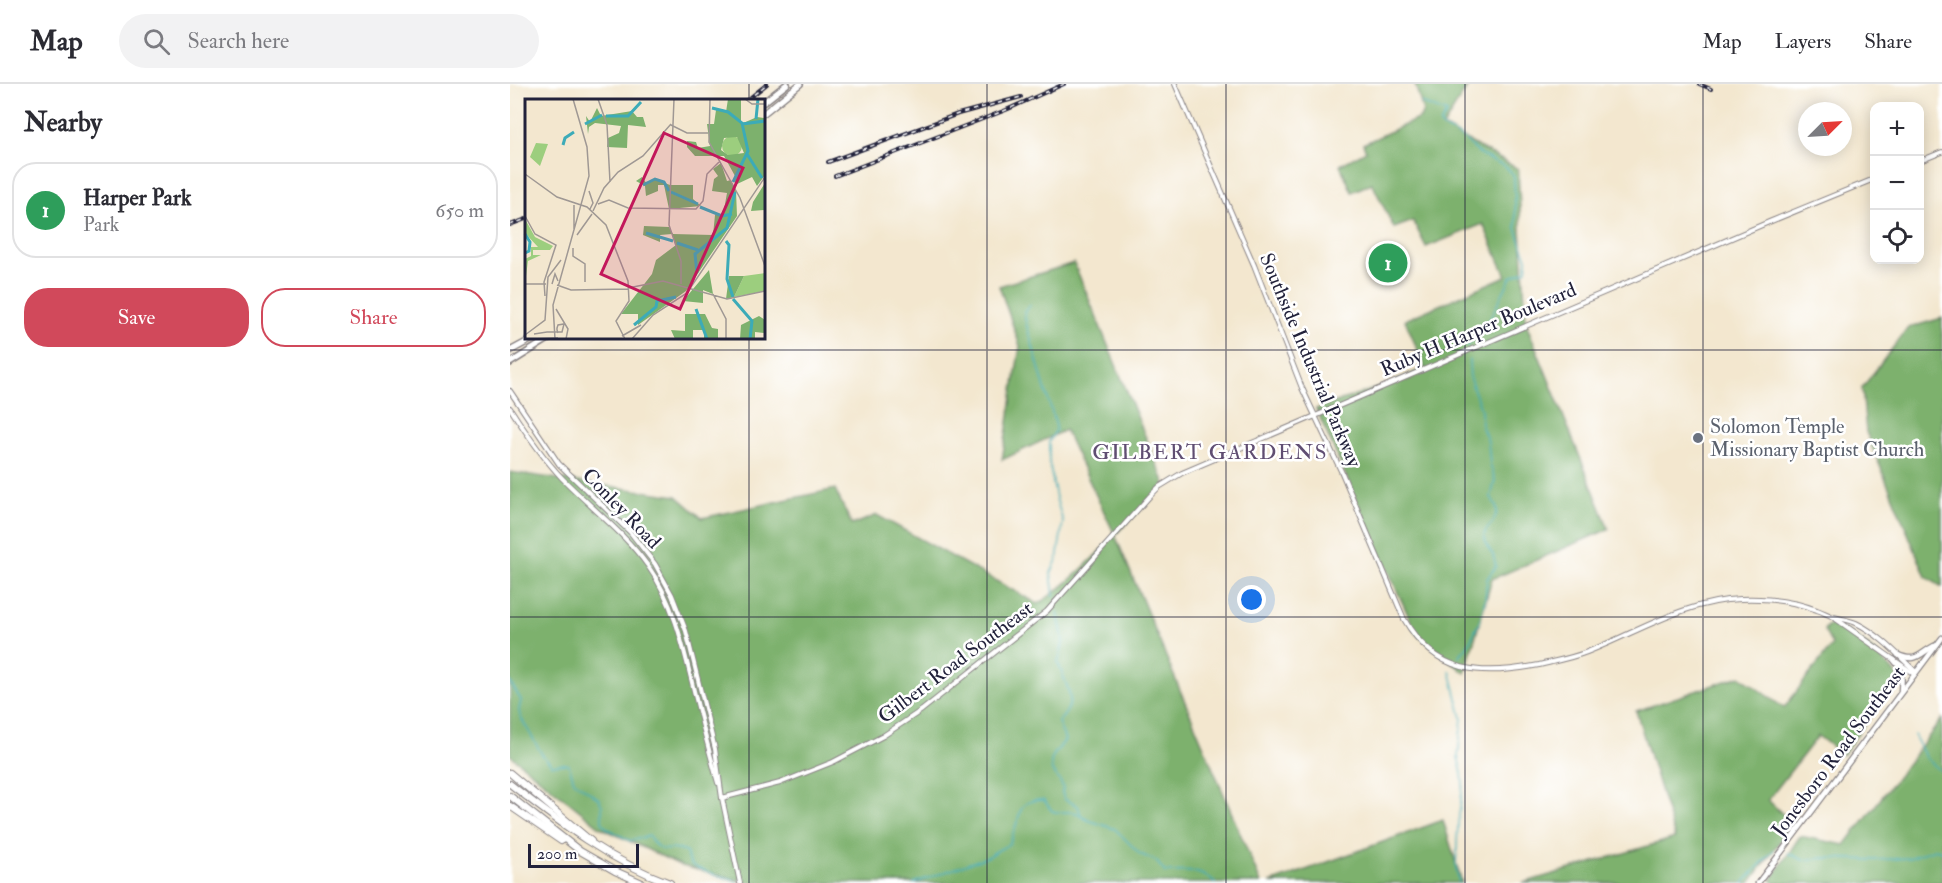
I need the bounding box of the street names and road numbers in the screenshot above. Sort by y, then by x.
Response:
street label: Southside Industrial Parkway [1254,249,1367,472]
street label: Ruby H Harper Boulevard [1377,277,1580,383]
street label: Conley Road [577,463,666,554]
street label: Gilbert Road Southeast [873,596,1038,729]
street label: Jonesboro Road Southeast [1765,661,1911,842]

